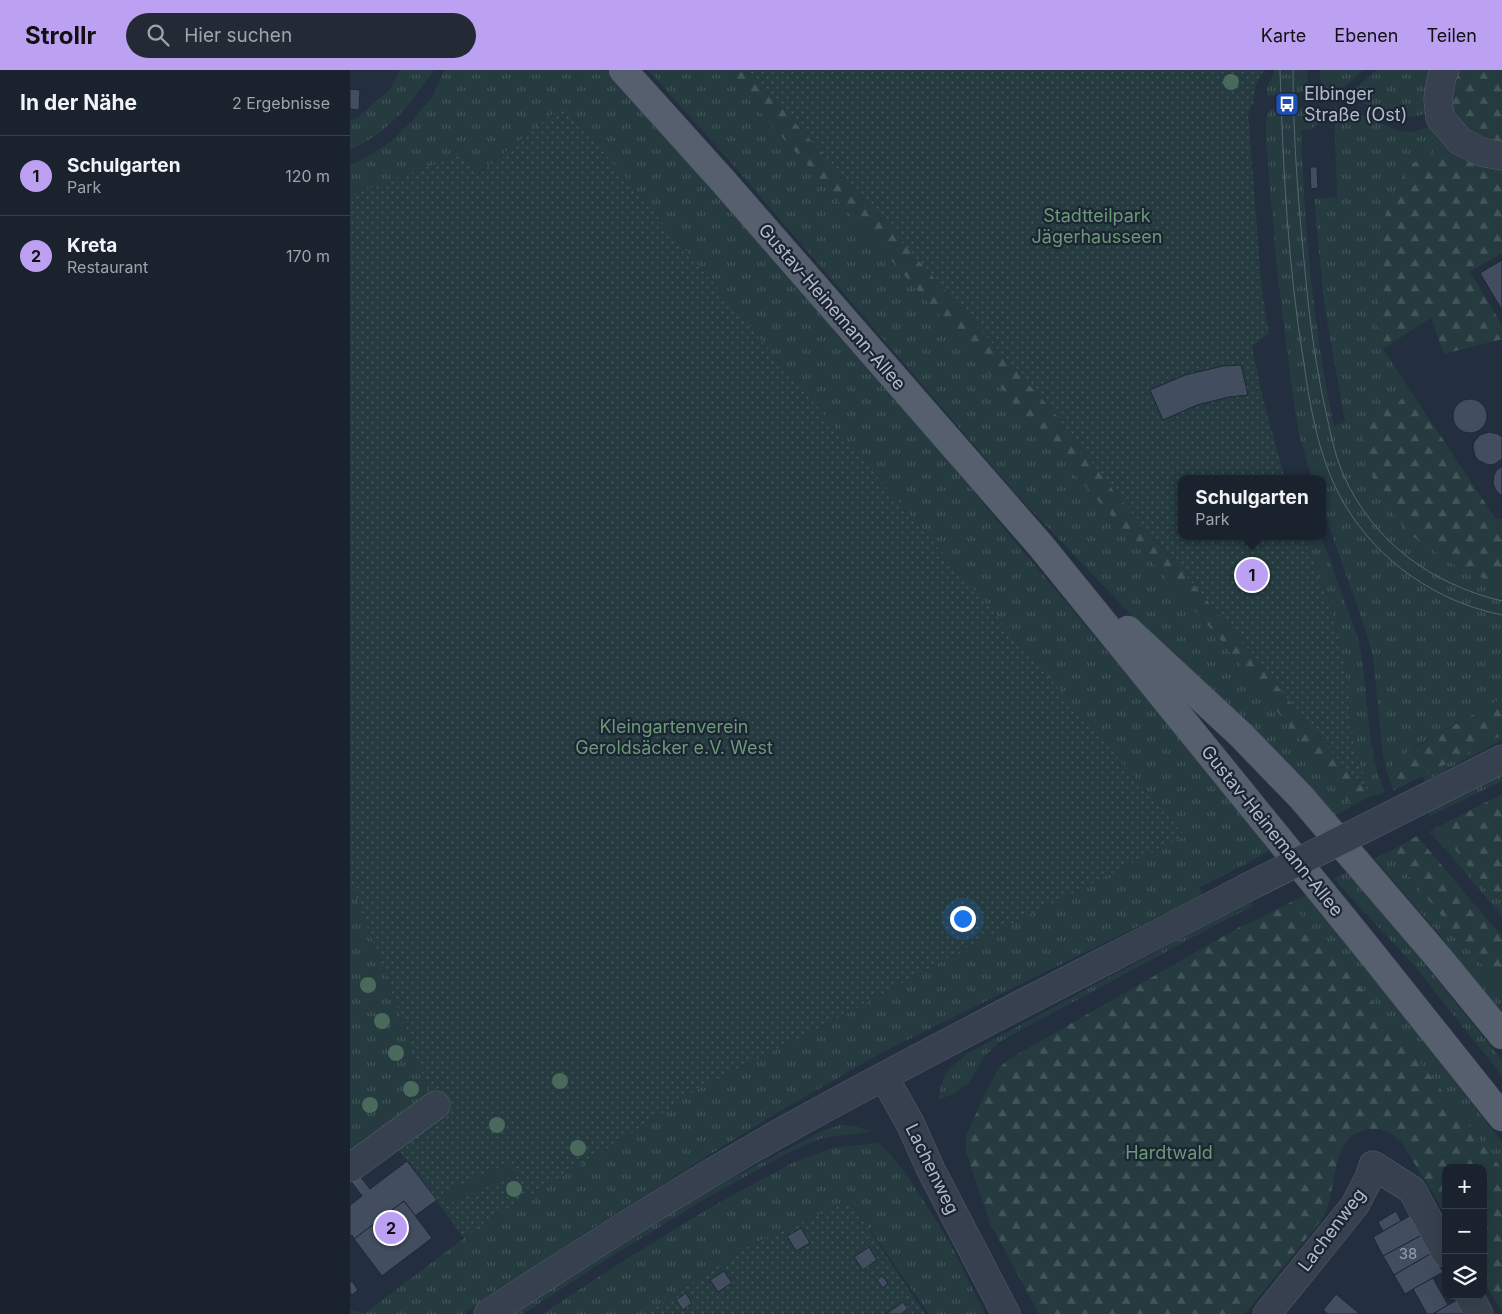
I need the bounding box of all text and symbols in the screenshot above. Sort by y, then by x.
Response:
search box [126,13,476,58]
text: Strollr [25,21,96,50]
icon: search [144,21,172,49]
text: Hier suchen [184,24,292,47]
text: Karte [1261,25,1306,46]
text: Ebenen [1334,25,1398,46]
text: Teilen [1426,25,1477,46]
place label: Elbinger Straße (Ost) [1304,83,1407,125]
text: In der Nähe [20,90,137,115]
bus stop icon: Elbinger Straße (Ost) [1274,91,1300,117]
text: 2 Ergebnisse [232,93,330,113]
text: Schulgarten [67,154,181,177]
text: 1 [33,166,39,186]
text: 120 m [285,166,330,186]
text: Park [67,177,101,197]
park label: Stadtteilpark Jägerhausseen [1032,205,1163,247]
street label: Gustav-Heinemann-Allee [754,219,910,394]
text: Kreta [67,234,117,257]
text: 2 [31,246,41,266]
text: 170 m [286,246,330,266]
text: Restaurant [67,257,148,277]
popup [1178,475,1326,540]
text: Schulgarten [1195,486,1309,509]
text: Park [1195,509,1230,529]
pin: 1 [1236,556,1268,594]
park label: Kleingartenverein Geroldsäcker e.V. West [575,716,773,758]
street label: Gustav-Heinemann-Allee [1197,741,1348,920]
your location [950,906,976,932]
street label: Lachenweg [901,1120,963,1218]
park label: Hardtwald [1125,1142,1213,1163]
map controls [1442,1164,1487,1299]
button: + [1442,1164,1487,1209]
street label: Lachenweg [1294,1184,1370,1275]
pin: 2 [375,1209,407,1247]
button: − [1442,1209,1487,1254]
house number: 38 [1399,1244,1417,1263]
button: layers [1442,1254,1487,1299]

